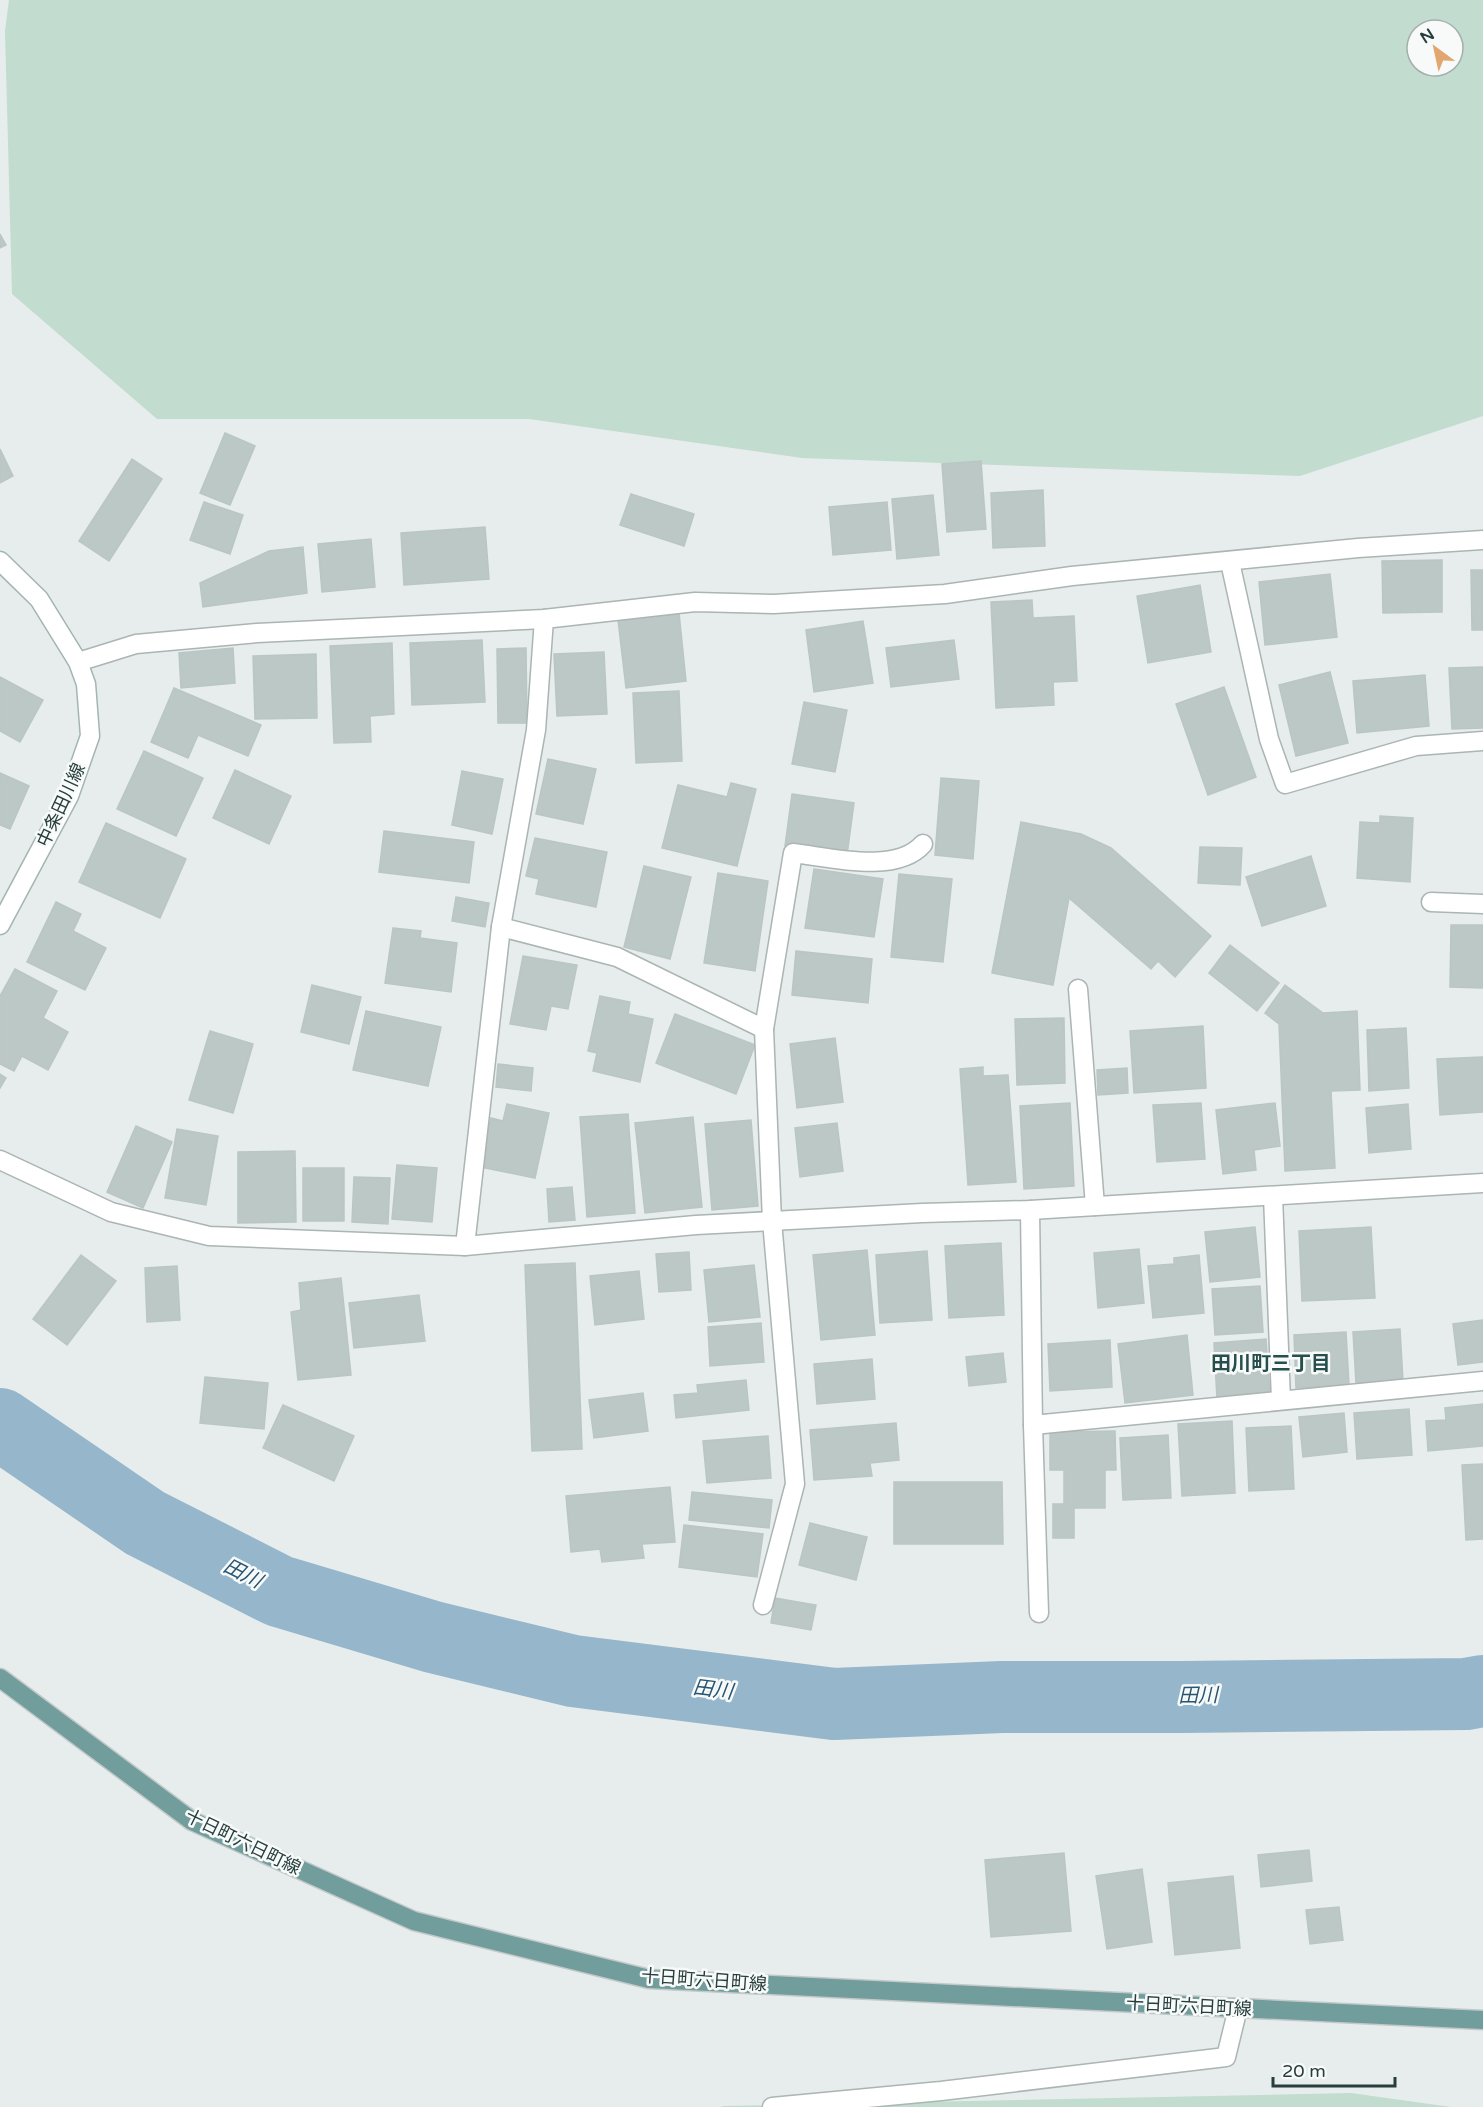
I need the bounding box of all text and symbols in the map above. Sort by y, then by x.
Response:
north arrow [1405,18,1465,78]
text: N [1417,24,1438,48]
street label: 中条田川線 [32,760,90,850]
district label: 田川町三丁目 [1211,1352,1331,1376]
water label: 田川 [219,1554,268,1595]
water label: 田川 [692,1676,736,1705]
water label: 田川 [1178,1684,1220,1708]
street label: 十日町六日町線 [182,1804,304,1880]
street label: 十日町六日町線 [640,1965,768,1995]
street label: 十日町六日町線 [1126,1992,1252,2020]
scale bar [1273,2050,1394,2088]
text: 20 m [1282,2060,1326,2082]

